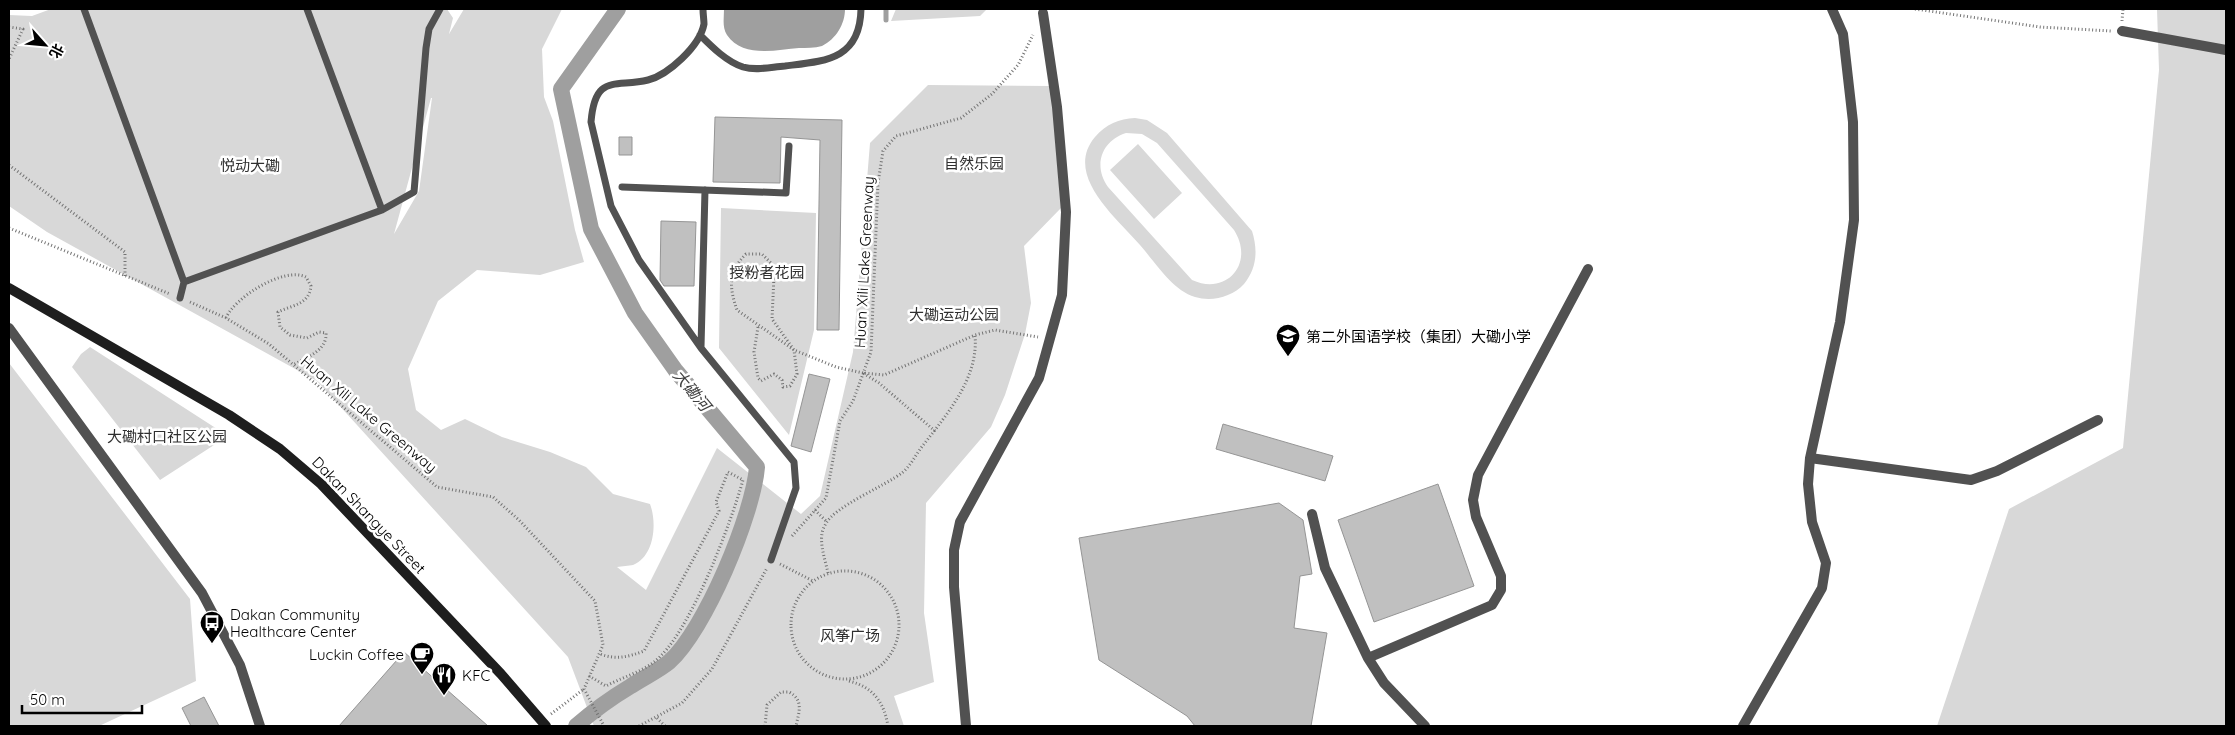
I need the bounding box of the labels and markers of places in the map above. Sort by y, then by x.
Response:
school or university icon: 第二外国语学校（集团）大磡小学 [1275,323,1301,357]
place label: 第二外国语学校（集团）大磡小学 [1306,327,1531,346]
place label: Dakan Community Healthcare Center [230,605,360,641]
bus stop icon: Dakan Community Healthcare Center [199,610,225,644]
cafe icon: Luckin Coffee [409,641,435,675]
place label: Luckin Coffee [309,645,404,664]
restaurant icon: KFC [431,662,457,696]
place label: KFC [462,666,490,685]

